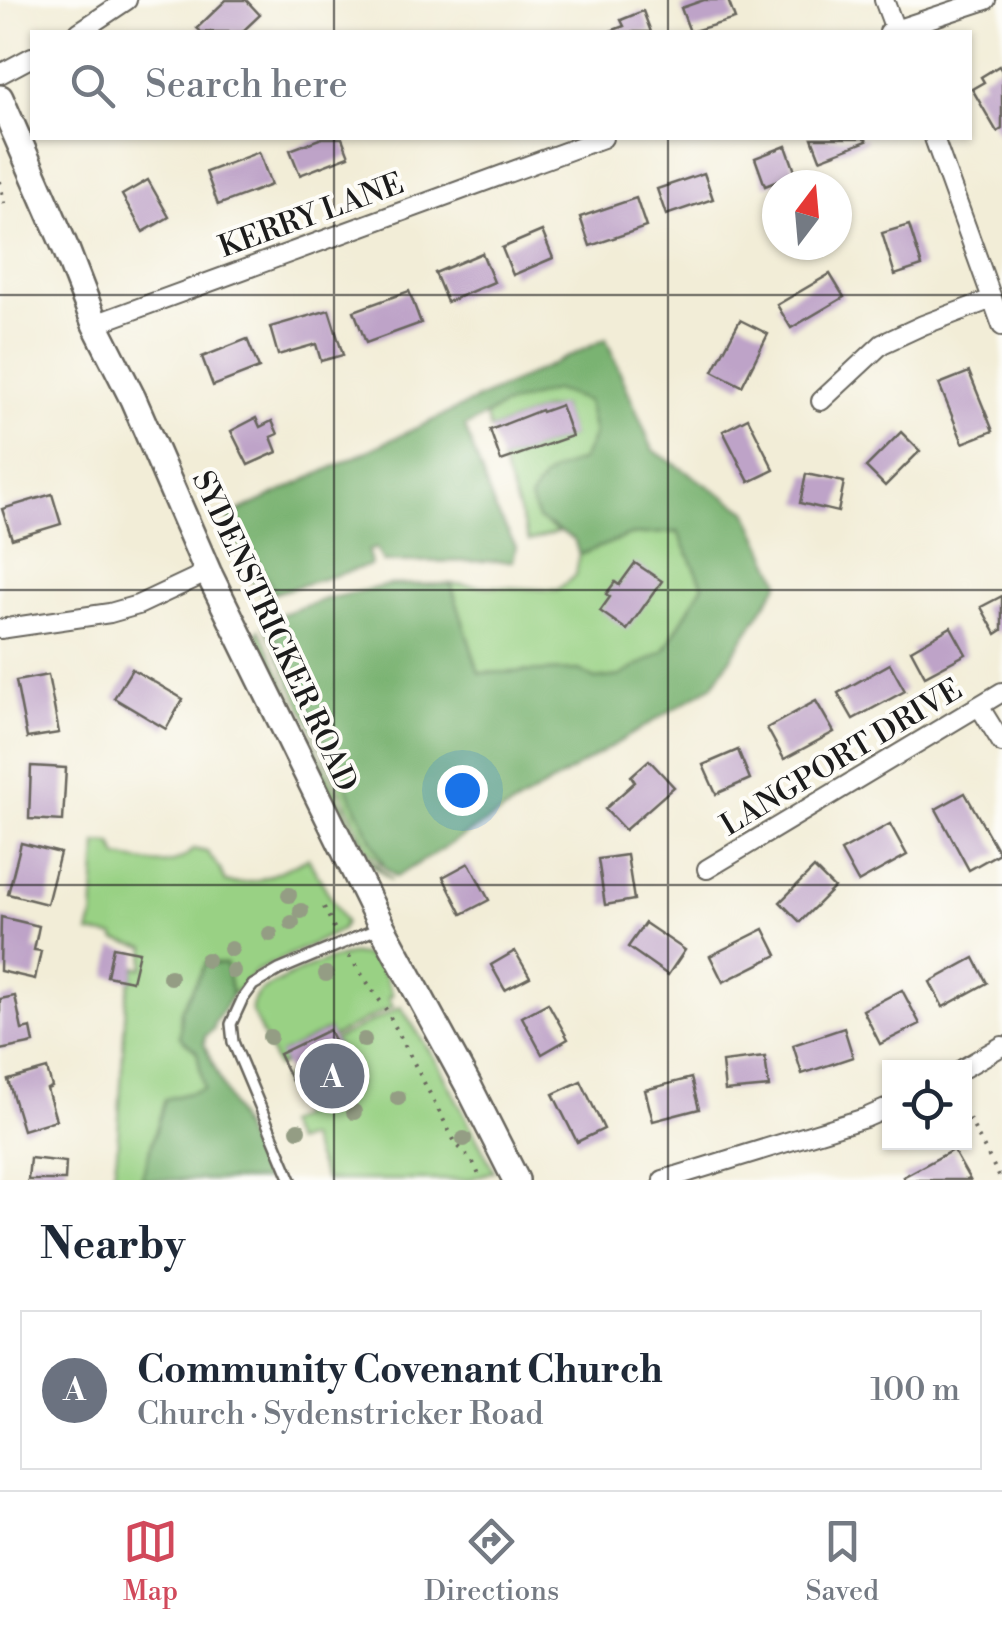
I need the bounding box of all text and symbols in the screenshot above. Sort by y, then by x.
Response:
search box [30,30,972,140]
icon: search [65,58,120,113]
text: Search here [145,62,348,109]
street label: KERRY LANE [214,165,409,267]
north arrow [762,170,852,260]
street label: SYDENSTRICKER ROAD [183,465,365,798]
street label: LANGPORT DRIVE [714,671,969,845]
your location [437,765,488,816]
pin: A [300,1038,364,1114]
map controls [882,1060,972,1150]
button: locate [882,1060,972,1150]
text: Nearby [40,1219,185,1272]
text: Community Covenant Church [137,1347,663,1394]
text: A [63,1370,86,1410]
text: 100 m [870,1370,960,1410]
text: Church · Sydenstricker Road [137,1394,544,1434]
tab: Map [123,1514,178,1609]
tab: Directions [424,1514,559,1609]
tab: Saved [805,1514,879,1609]

